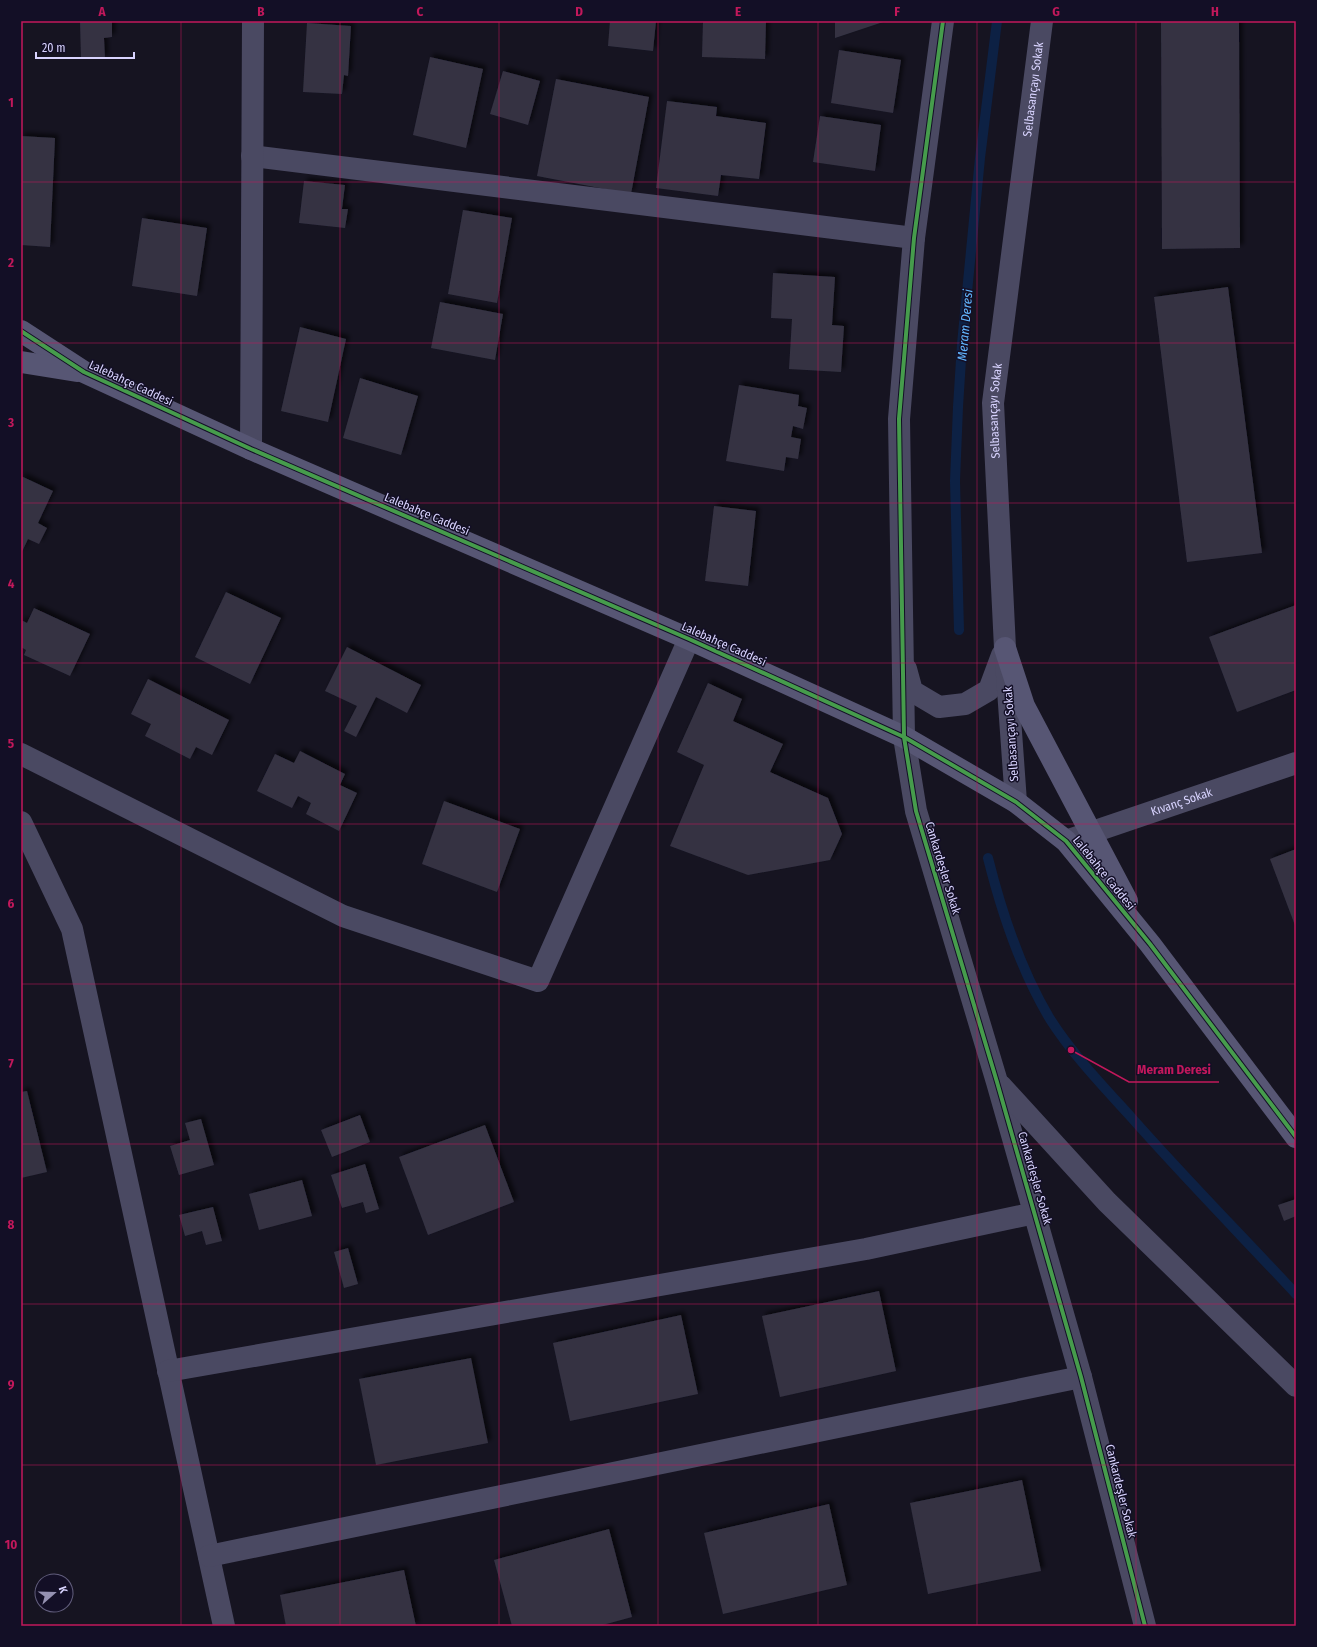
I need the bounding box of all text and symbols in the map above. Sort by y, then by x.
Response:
text: A [97,4,106,19]
text: B [257,4,265,19]
text: C [417,4,424,19]
text: D [575,4,583,19]
text: E [735,4,741,19]
text: F [894,4,900,19]
text: G [1052,4,1060,19]
text: H [1211,4,1219,19]
scale bar [36,34,134,60]
text: 20 m [42,41,66,55]
street label: Selbasançayı Sokak [1020,41,1046,138]
text: 1 [8,95,14,110]
text: 2 [7,255,14,270]
water label: Meram Deresi [954,288,976,362]
street label: Lalebahçe Caddesi [87,357,175,409]
street label: Selbasançayı Sokak [986,362,1005,459]
text: 3 [7,415,14,430]
street label: Lalebahçe Caddesi [382,490,472,538]
text: 4 [8,576,15,591]
street label: Lalebahçe Caddesi [680,619,768,669]
street label: Selbasançayı Sokak [1001,686,1021,782]
text: 5 [8,736,14,751]
street label: Kıvanç Sokak [1149,785,1214,819]
street label: Cankardeşler Sokak [922,820,964,916]
street label: Lalebahçe Caddesi [1070,833,1138,913]
text: 6 [8,896,15,911]
text: 7 [8,1056,14,1071]
callout: Meram Deresi [1129,1057,1219,1082]
text: Meram Deresi [1137,1062,1211,1077]
street label: Cankardeşler Sokak [1015,1130,1055,1226]
text: 8 [8,1217,15,1232]
text: 9 [8,1377,15,1392]
street label: Cankardeşler Sokak [1103,1443,1140,1540]
text: 10 [5,1537,17,1552]
north arrow [34,1573,74,1613]
text: K [56,1585,70,1596]

